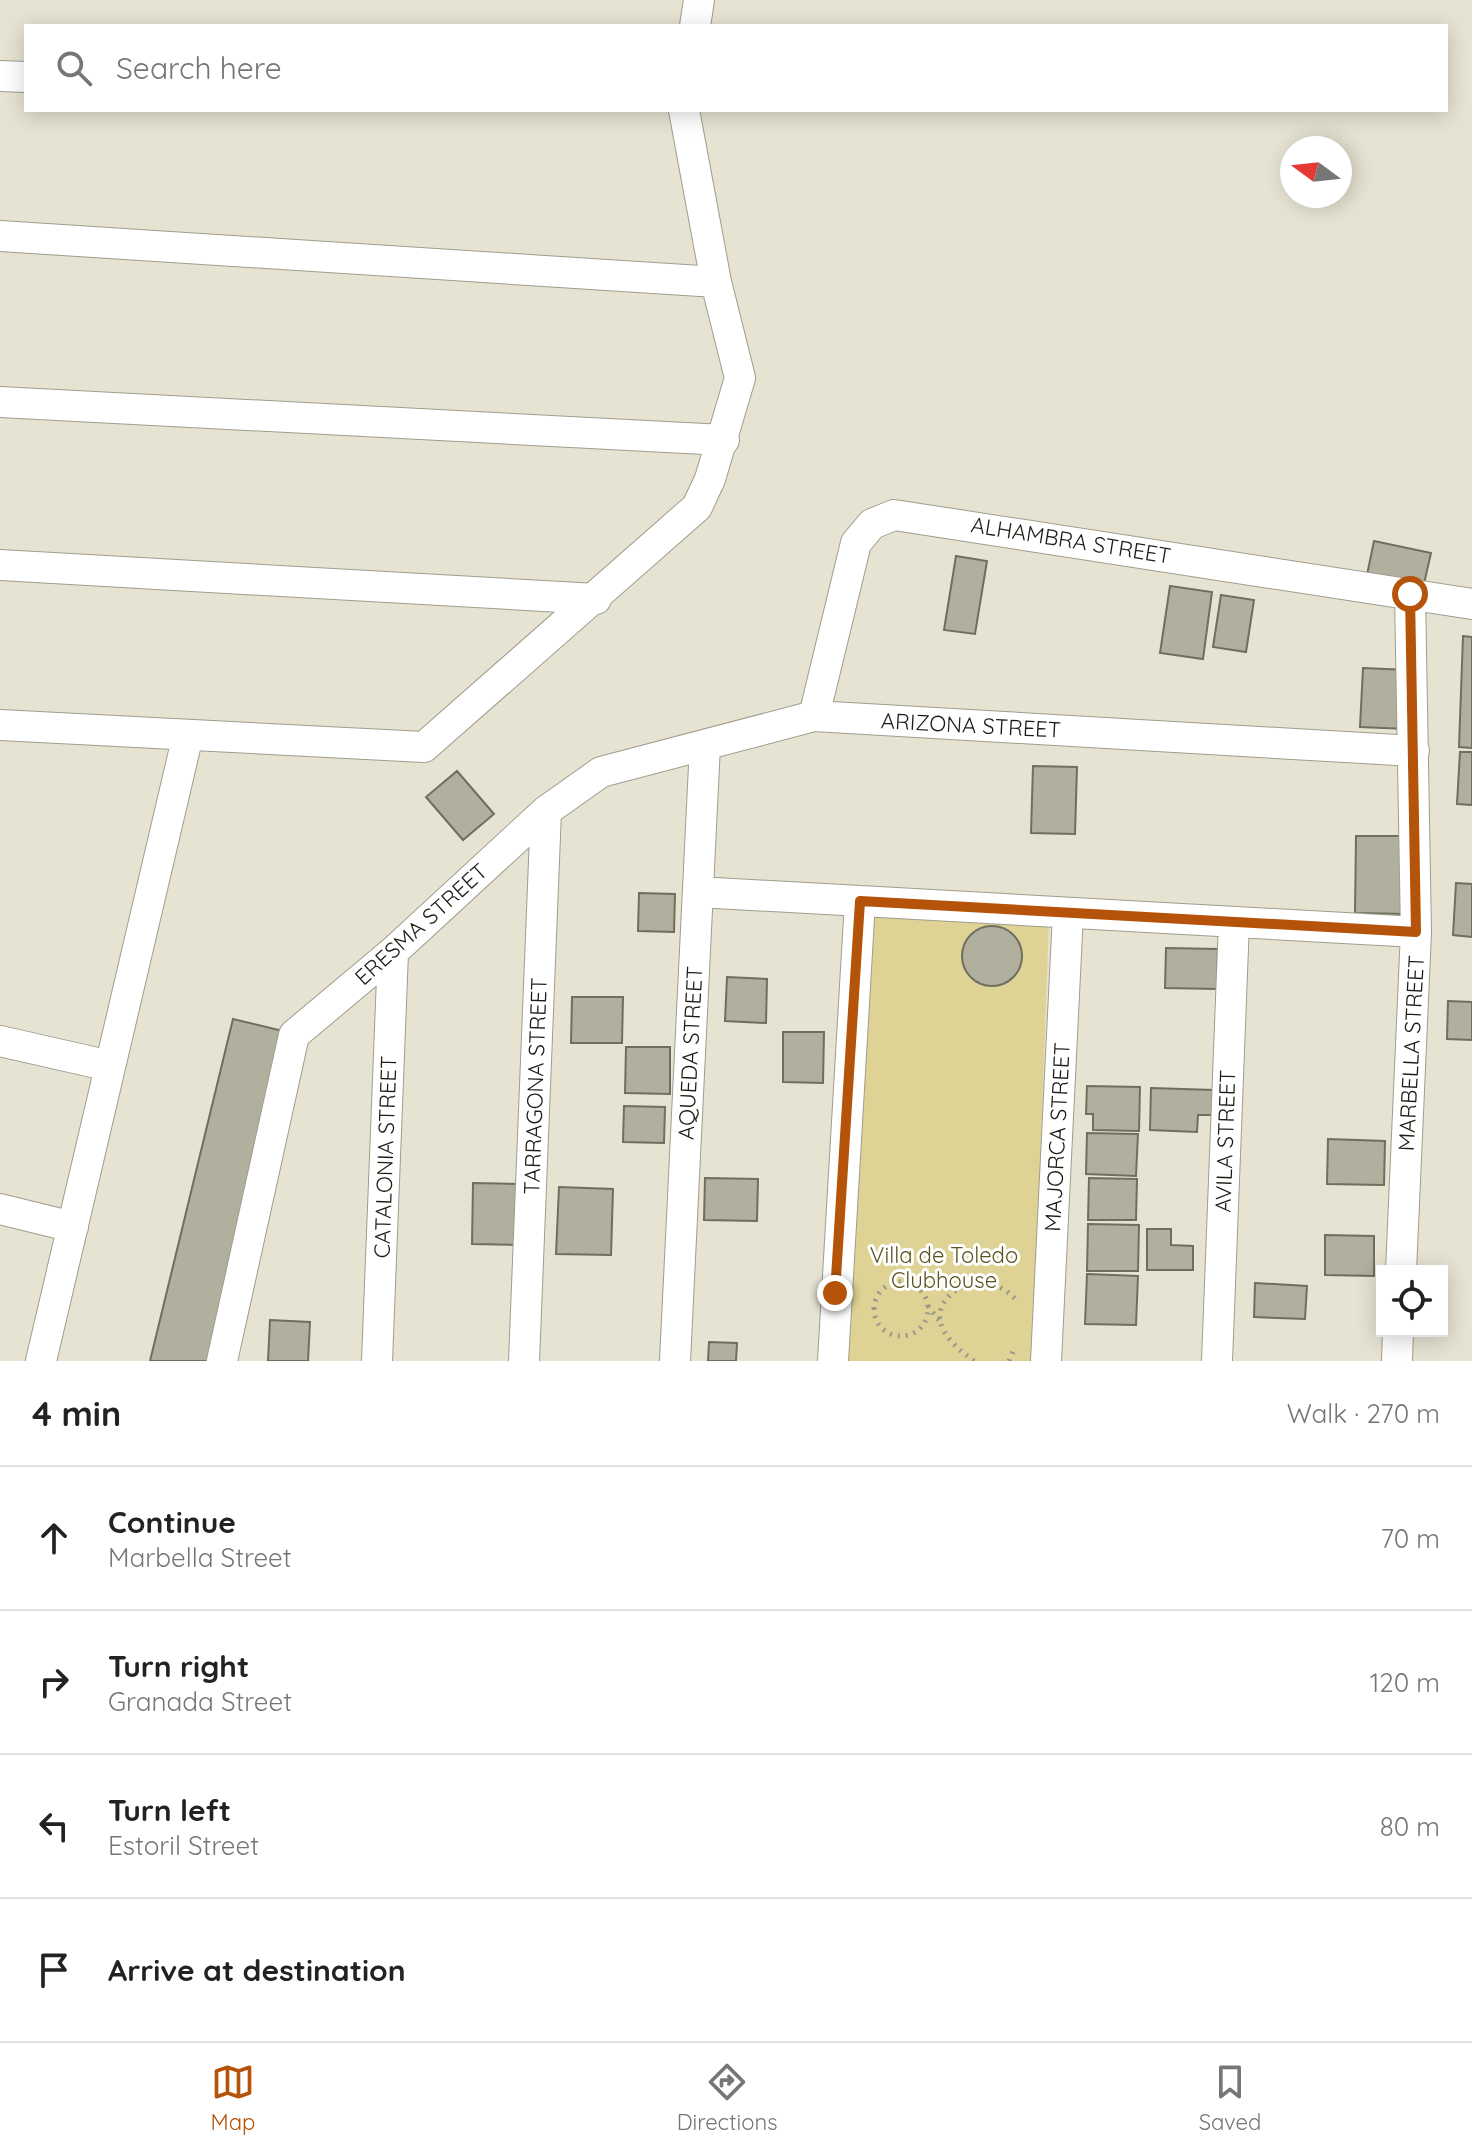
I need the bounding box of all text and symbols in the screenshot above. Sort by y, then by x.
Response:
search box [24,24,1448,112]
icon: search [52,46,96,90]
text: Search here [116,49,282,87]
north arrow [1280,136,1352,208]
street label: ALHAMBRA STREET [969,510,1173,570]
route start [1392,576,1428,612]
street label: ARIZONA STREET [880,706,1062,744]
street label: ERESMA STREET [349,857,493,991]
street label: MARBELLA STREET [1392,954,1430,1152]
street label: AQUEDA STREET [671,965,709,1141]
street label: TARRAGONA STREET [517,977,553,1195]
street label: MAJORCA STREET [1038,1042,1076,1232]
street label: CATALONIA STREET [367,1055,403,1259]
street label: AVILA STREET [1209,1069,1241,1213]
park label: Villa de Toledo Clubhouse [870,1241,1018,1294]
map controls [1376,1265,1448,1337]
button: locate [1376,1265,1448,1337]
route end [817,1275,853,1311]
text: 4 min [32,1392,121,1435]
text: Walk · 270 m [1287,1397,1440,1430]
text: Continue [108,1503,236,1541]
icon: ahead [32,1516,76,1560]
text: 70 m [1380,1522,1440,1555]
text: Marbella Street [108,1541,292,1574]
text: Turn right [108,1647,249,1685]
icon: right [32,1660,76,1704]
text: 120 m [1370,1666,1440,1699]
text: Granada Street [108,1685,292,1718]
text: Turn left [108,1791,231,1829]
icon: left [32,1804,76,1848]
text: 80 m [1380,1810,1440,1843]
text: Estoril Street [108,1829,259,1862]
icon: arrive [32,1948,76,1992]
text: Arrive at destination [108,1951,406,1989]
tab: Map [211,2060,255,2136]
tab: Directions [677,2060,777,2136]
tab: Saved [1199,2060,1261,2136]

